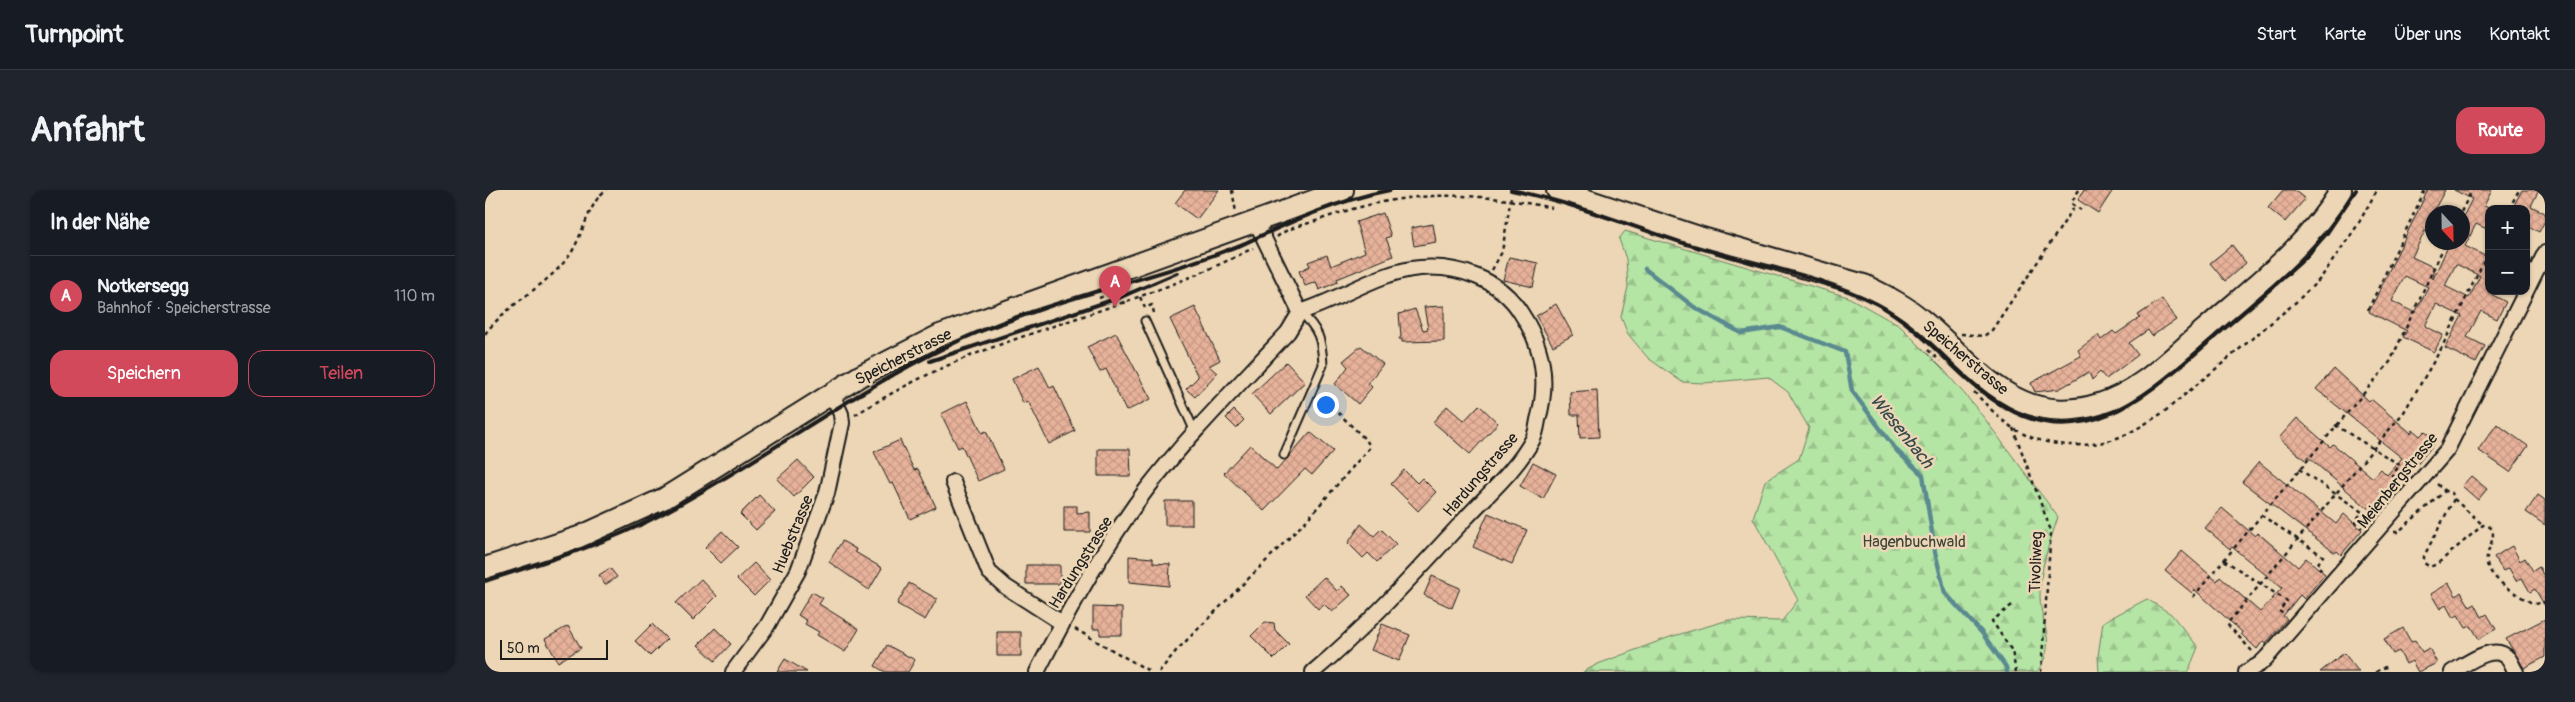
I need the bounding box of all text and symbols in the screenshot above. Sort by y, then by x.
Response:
text: Turnpoint [25,20,123,49]
text: Start [2256,23,2296,46]
text: Karte [2324,23,2366,46]
text: Über uns [2394,23,2461,46]
text: Kontakt [2489,23,2550,46]
button: Route [2456,107,2545,154]
text: Anfahrt [30,108,145,152]
north arrow [2425,205,2470,250]
map controls [2485,205,2530,295]
button: + [2485,205,2530,250]
text: In der Nähe [50,209,150,236]
button: − [2485,250,2530,295]
pin: A [1099,266,1131,307]
text: Notkersegg [97,274,189,298]
text: A [61,286,71,306]
text: 110 m [394,286,435,306]
text: Bahnhof · Speicherstrasse [97,298,271,318]
street label: Speicherstrasse [1918,316,2012,399]
street label: Speicherstrasse [852,324,955,390]
button: Speichern [50,350,238,397]
button: Teilen [248,350,435,397]
water label: Wiesenbach [1865,389,1940,474]
your location [1313,392,1339,418]
street label: Hardungstrasse [1439,428,1523,521]
street label: Meienbergstrasse [2353,429,2443,533]
street label: Huebstrasse [768,492,818,577]
street label: Hardungstrasse [1045,513,1117,612]
street label: Tivoliweg [2025,531,2047,593]
park label: Hagenbuchwald [1862,532,1966,552]
scale bar [500,637,607,660]
text: 50 m [507,640,540,657]

